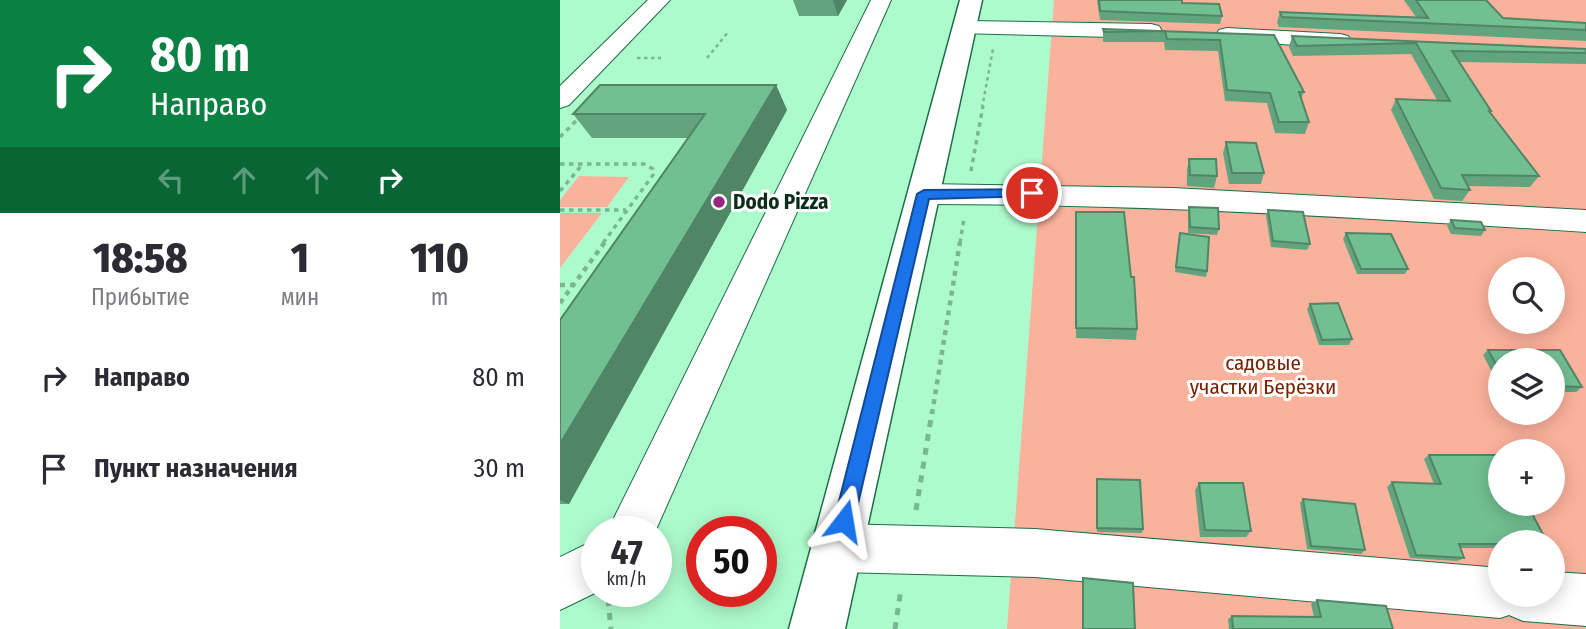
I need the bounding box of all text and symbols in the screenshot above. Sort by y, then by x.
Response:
text: 80 m [150,25,250,84]
icon: right [35,28,126,119]
text: Направо [150,85,267,123]
icon: left [152,161,190,199]
icon: ahead [225,161,263,199]
icon: ahead [298,161,336,199]
icon: right [371,161,409,199]
pin [1002,163,1062,223]
icon: arrive [1013,174,1051,212]
place label: Dodo Pizza [733,189,828,215]
marker: Dodo Pizza [711,194,727,210]
text: 18:58 [93,233,188,283]
text: 1 [291,233,309,283]
text: 110 [410,233,469,283]
map controls [1488,257,1565,607]
button: search [1488,257,1565,334]
text: Прибытие [91,283,190,311]
text: мин [281,283,319,311]
text: m [431,283,448,311]
button: layers [1488,348,1565,425]
park label: садовые участки Берёзки [1190,350,1336,400]
icon: right [35,359,73,397]
text: Направо [94,362,190,393]
text: 80 m [472,362,525,393]
button: + [1488,439,1565,516]
icon: arrive [35,450,73,488]
text: Пункт назначения [94,453,298,484]
text: 30 m [474,453,525,484]
position arrow [807,484,881,558]
speed limit sign: 50 [686,516,777,607]
button: − [1488,530,1565,607]
text: 47 [610,531,643,573]
text: km/h [606,568,647,590]

